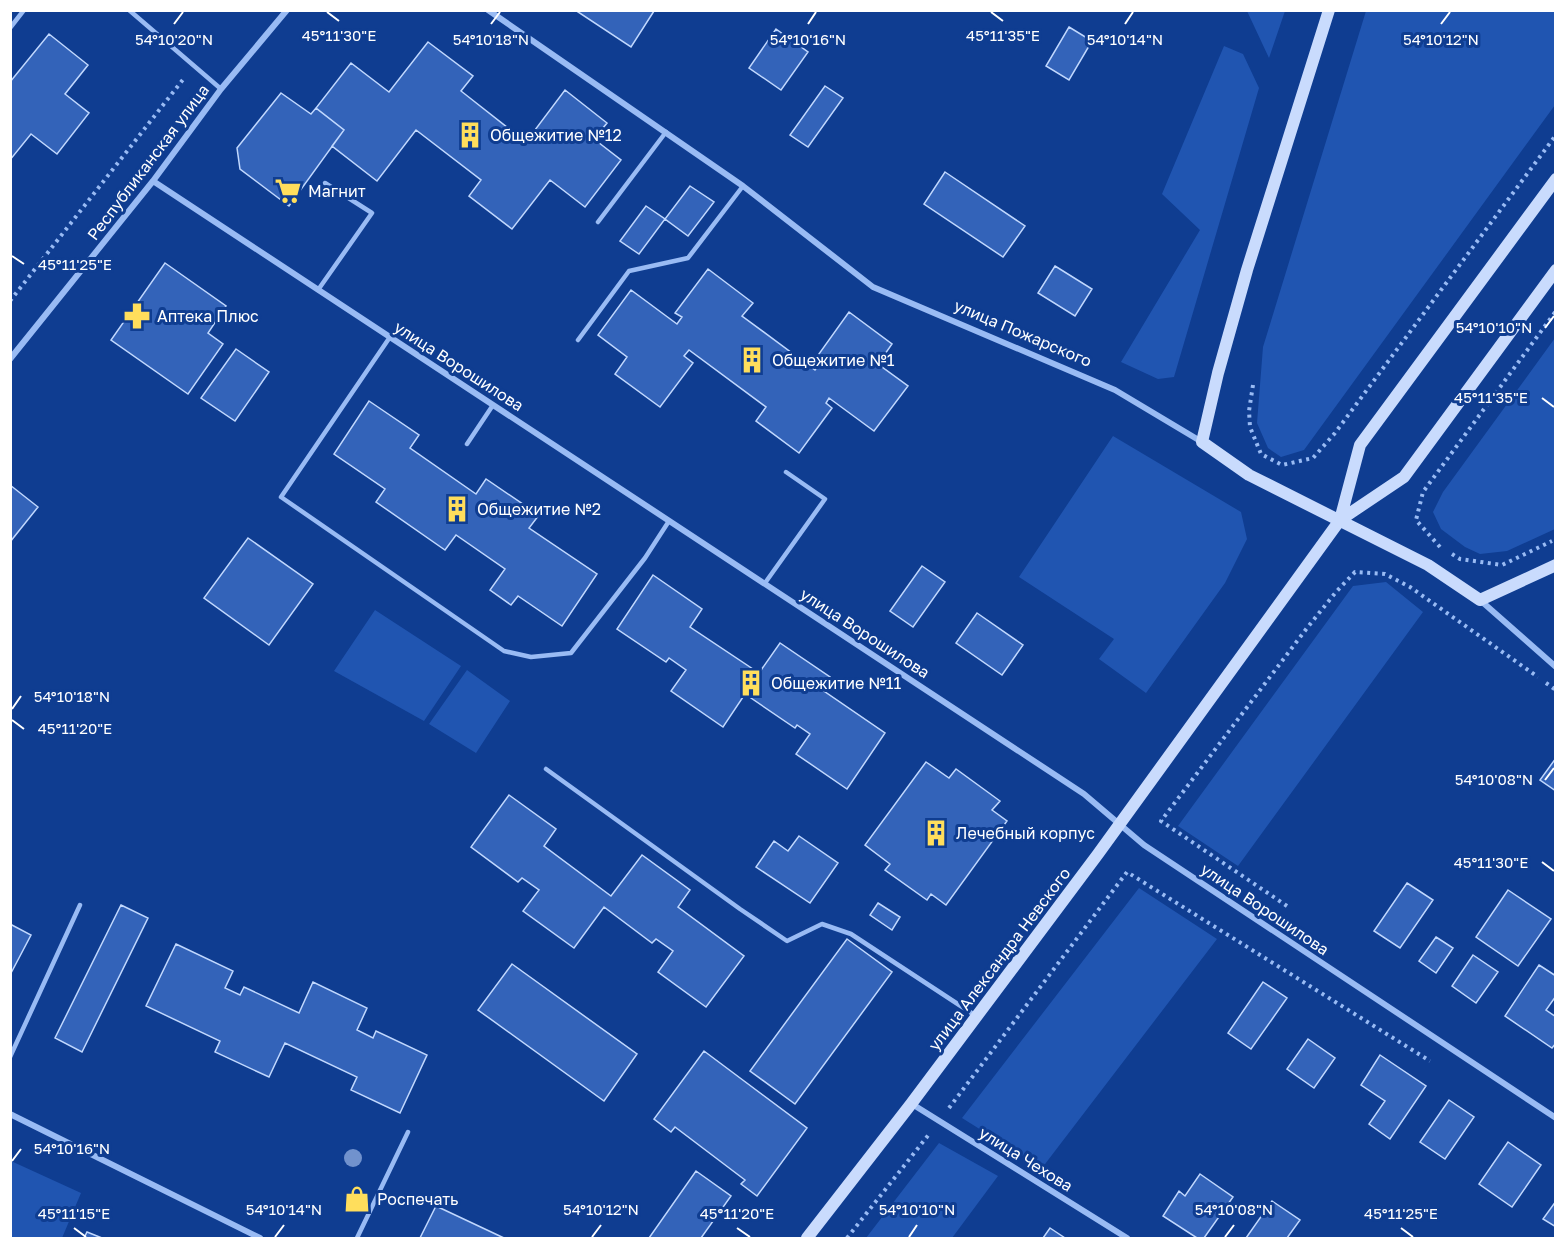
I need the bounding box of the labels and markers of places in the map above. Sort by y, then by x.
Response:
building icon: Общежитие №12 [455,120,485,150]
place label: Общежитие №12 [490,125,622,145]
supermarket icon: Магнит [273,176,303,206]
place label: Магнит [308,181,366,201]
pharmacy icon: Аптека Плюс [122,301,152,331]
place label: Аптека Плюс [157,306,259,326]
building icon: Общежитие №1 [737,345,767,375]
place label: Общежитие №1 [772,350,895,370]
building icon: Общежитие №2 [442,494,472,524]
place label: Общежитие №2 [477,499,601,519]
building icon: Общежитие №11 [736,668,766,698]
place label: Общежитие №11 [771,673,901,693]
building icon: Лечебный корпус [921,818,951,848]
place label: Лечебный корпус [956,823,1095,843]
shop icon: Роспечать [342,1184,372,1214]
place label: Роспечать [377,1189,459,1209]

